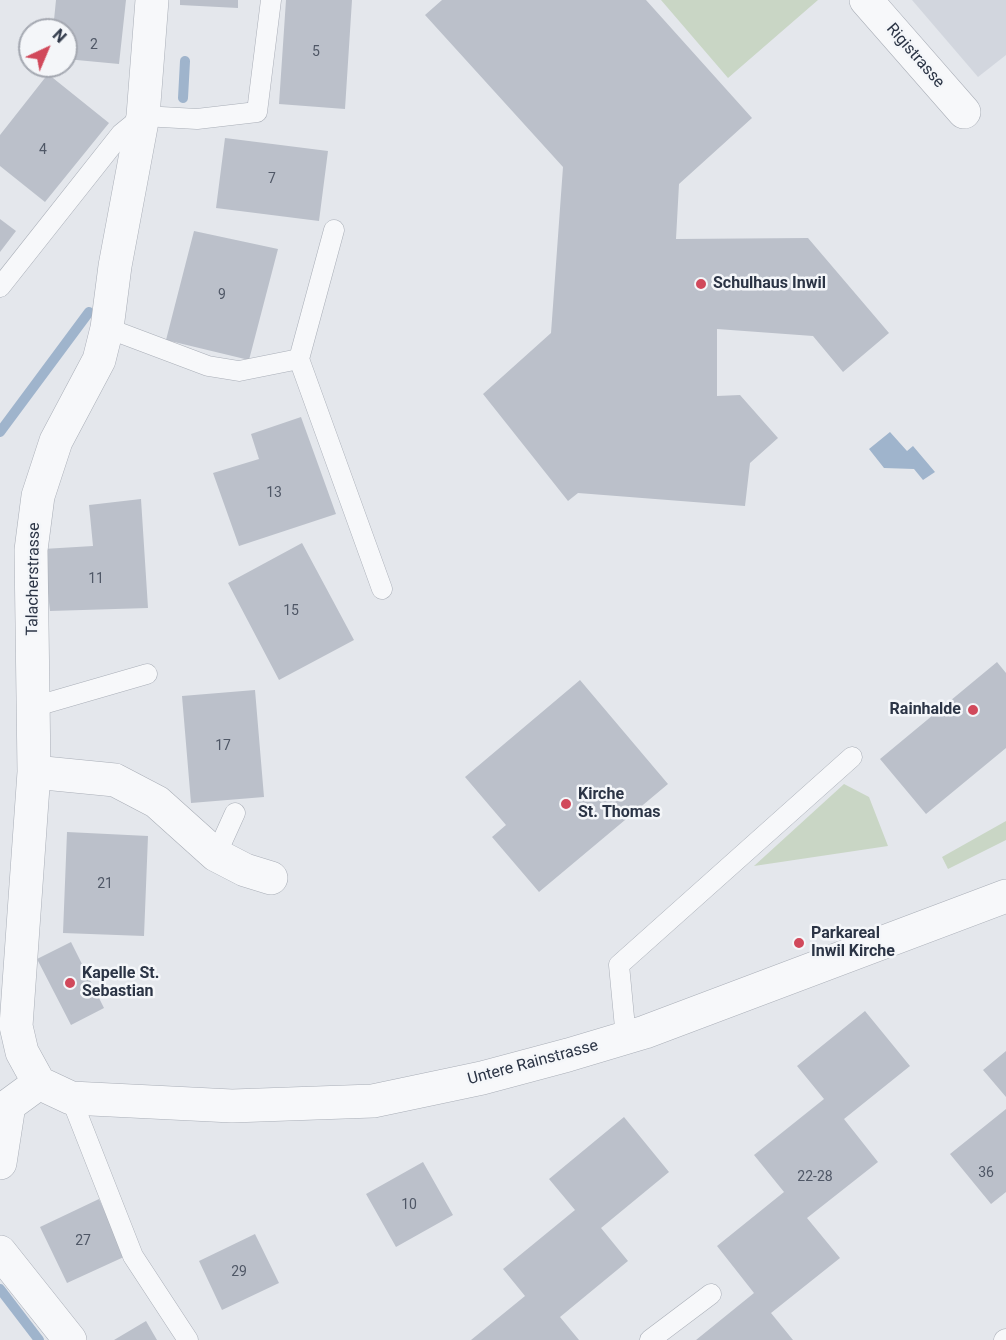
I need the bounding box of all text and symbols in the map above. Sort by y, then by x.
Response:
north arrow [18,18,78,78]
street label: Rigistrasse [882,20,948,92]
text: N [49,25,70,47]
house number: 2 [90,37,98,53]
house number: 5 [312,44,320,60]
house number: 4 [39,142,47,158]
house number: 7 [268,171,276,187]
place label: Schulhaus Inwil [713,274,826,294]
marker: Schulhaus Inwil [694,277,708,291]
house number: 9 [218,287,226,303]
house number: 13 [266,485,282,501]
street label: Talacherstrasse [23,522,45,636]
house number: 11 [88,571,104,587]
house number: 15 [283,603,299,619]
place label: Rainhalde [890,700,961,720]
marker: Rainhalde [966,703,980,717]
house number: 17 [215,738,231,754]
place label: Kirche St. Thomas [578,785,660,823]
marker: Kirche St. Thomas [559,797,573,811]
house number: 21 [97,876,113,892]
place label: Parkareal Inwil Kirche [811,924,895,962]
marker: Parkareal Inwil Kirche [792,936,806,950]
place label: Kapelle St. Sebastian [82,964,159,1002]
marker: Kapelle St. Sebastian [63,976,77,990]
street label: Untere Rainstrasse [466,1036,600,1090]
house number: 36 [978,1165,994,1181]
house number: 22-28 [797,1169,833,1185]
house number: 10 [401,1197,417,1213]
house number: 27 [75,1233,91,1249]
house number: 29 [231,1264,247,1280]

